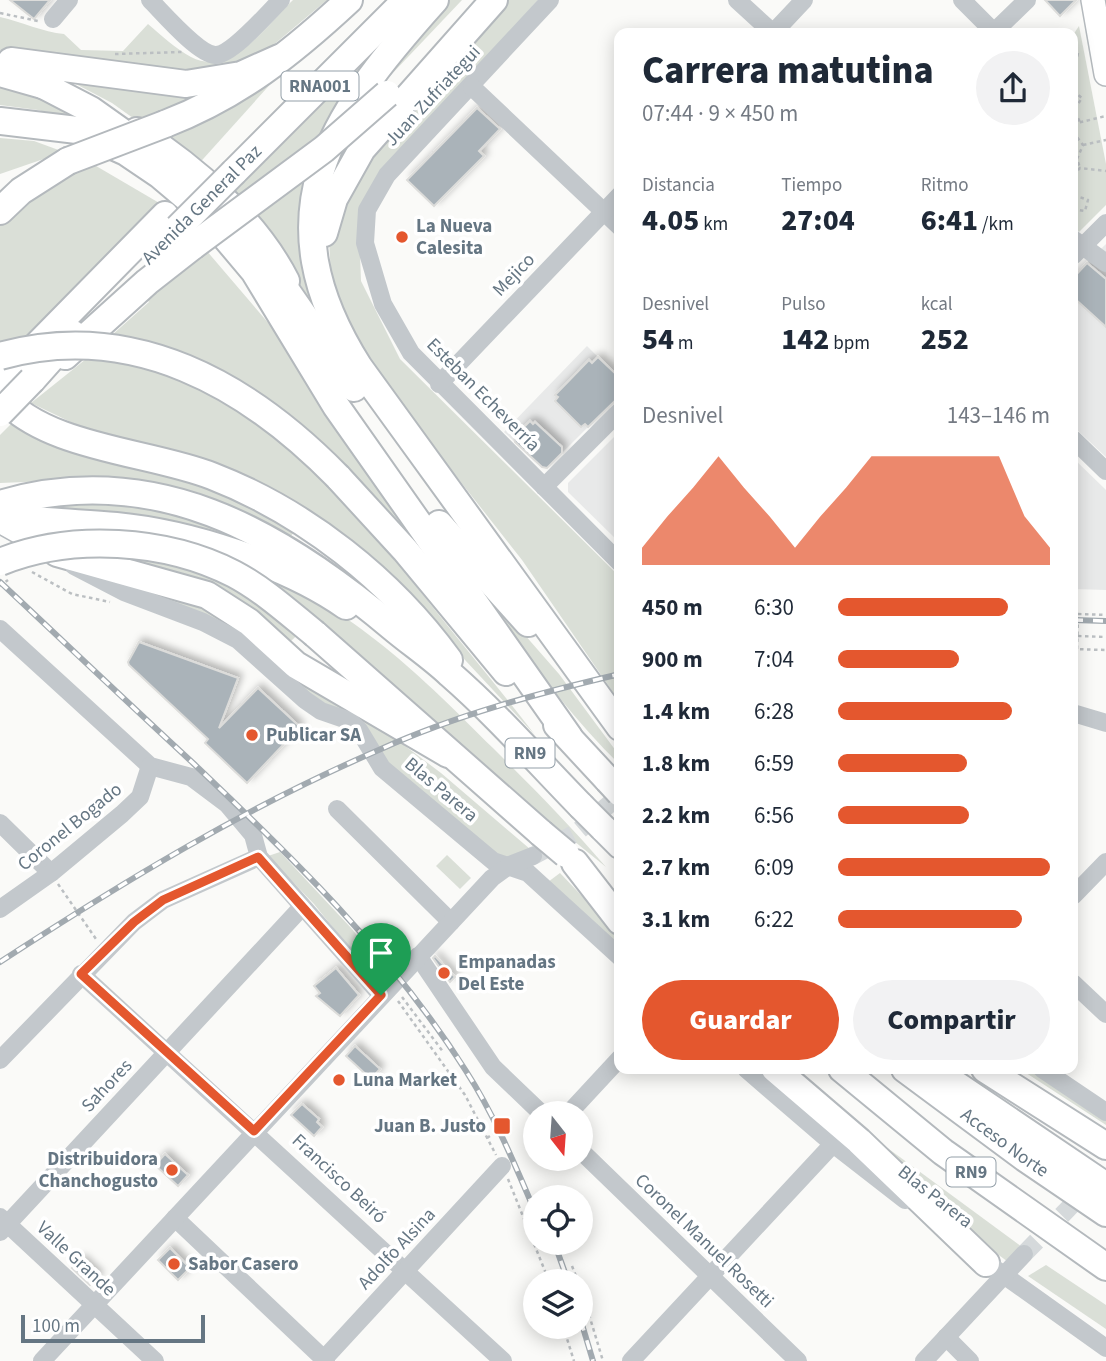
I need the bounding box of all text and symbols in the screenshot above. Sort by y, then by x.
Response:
street label: Juan Zufriategui [379,39,487,153]
text: Carrera matutina [642,44,934,98]
button: share [976,51,1050,125]
road number: RNA001 [282,72,358,100]
text: 07:44 · 9 × 450 m [642,97,798,130]
street label: Avenida General Paz [136,139,268,271]
text: Distancia [642,172,715,199]
text: Tiempo [781,172,842,199]
text: Ritmo [921,172,969,199]
text: 4.05 [642,199,699,242]
text: 27:04 [781,199,855,242]
text: 6:41 [921,199,978,242]
text: km [699,211,728,238]
text: /km [978,211,1014,238]
place label: La Nueva Calesita [416,213,492,262]
marker: La Nueva Calesita [394,229,410,245]
street label: Mejico [487,247,541,303]
text: Desnivel [642,291,709,318]
text: Pulso [781,291,826,318]
text: kcal [921,291,953,318]
text: 54 [642,318,674,361]
text: 142 [781,318,829,361]
text: 252 [921,318,969,361]
text: m [674,330,694,357]
text: bpm [829,330,870,357]
street label: Esteban Echeverría [420,332,546,458]
text: Desnivel [642,399,723,432]
text: 143–146 m [947,399,1050,432]
text: 450 m [642,591,703,624]
text: 6:30 [754,591,794,624]
text: 900 m [642,643,703,676]
text: 7:04 [754,643,794,676]
text: 1.4 km [642,695,710,728]
text: 6:28 [754,695,794,728]
place label: Publicar SA [266,722,361,749]
marker: Publicar SA [244,727,260,743]
road number: RN9 [505,738,554,768]
text: 1.8 km [642,747,710,780]
text: 6:59 [754,747,794,780]
street label: Blas Parera [398,751,484,829]
street label: Coronel Bogado [12,776,128,878]
text: 2.2 km [642,799,710,832]
text: 6:56 [754,799,794,832]
text: 2.7 km [642,851,710,884]
text: 6:09 [754,851,794,884]
text: 3.1 km [642,903,710,936]
text: 6:22 [754,903,794,936]
pin [351,923,411,995]
icon: arrive [362,934,400,972]
place label: Empanadas Del Este [458,949,556,998]
marker: Empanadas Del Este [436,965,452,981]
button: Guardar [642,980,839,1060]
button: Compartir [853,980,1050,1060]
street label: Sahores [75,1053,139,1119]
place label: Luna Market [353,1067,457,1094]
marker: Luna Market [331,1072,347,1088]
north arrow [523,1101,593,1171]
map controls [523,1101,593,1339]
street label: Acceso Norte [955,1101,1054,1184]
place label: Juan B. Justo [374,1113,486,1140]
marker: Juan B. Justo [492,1116,512,1136]
street label: Francisco Beiró [286,1128,392,1230]
place label: Distribuidora Chanchogusto [38,1146,158,1195]
road number: RN9 [946,1157,996,1186]
street label: Blas Parera [892,1159,978,1235]
marker: Distribuidora Chanchogusto [164,1162,180,1178]
street label: Coronel Manuel Rosetti [629,1167,779,1315]
button: locate [523,1185,593,1255]
street label: Adolfo Alsina [352,1202,442,1296]
street label: Valle Grande [30,1215,122,1303]
place label: Sabor Casero [188,1251,299,1278]
marker: Sabor Casero [166,1256,182,1272]
button: layers [523,1269,593,1339]
scale bar [21,1312,205,1344]
text: 100 m [32,1313,80,1340]

